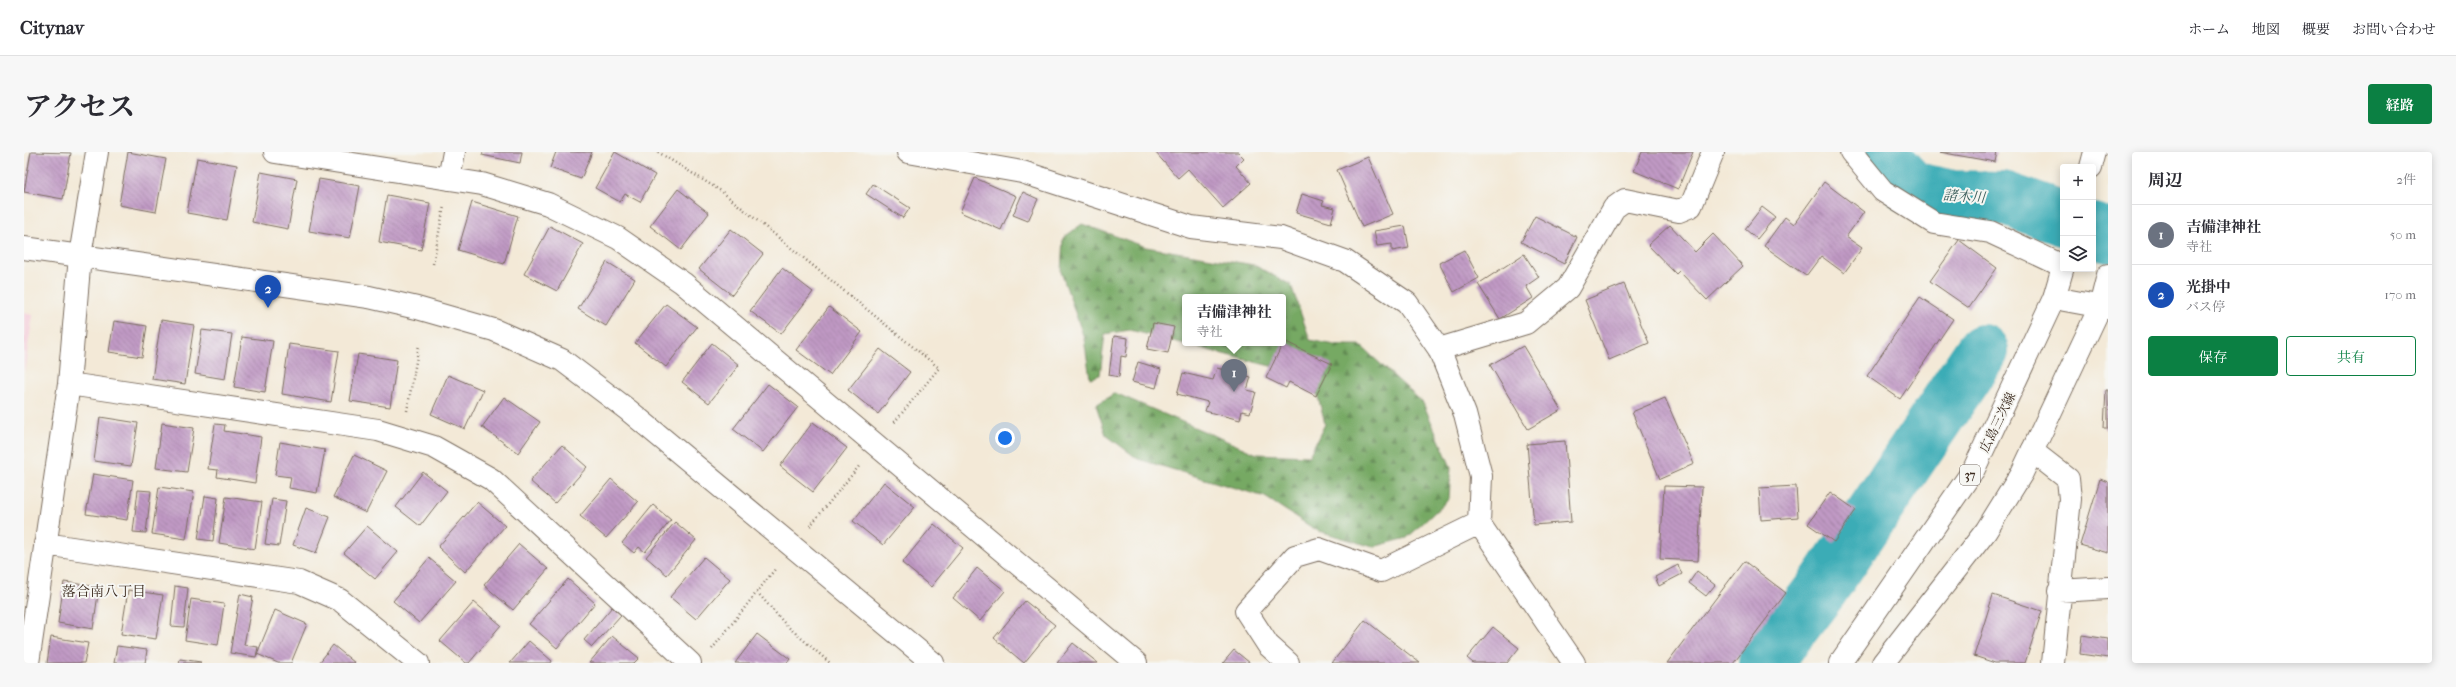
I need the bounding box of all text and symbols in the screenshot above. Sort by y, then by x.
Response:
text: Citynav [20,17,84,39]
text: ホーム [2188,21,2230,38]
text: 地図 [2252,21,2280,38]
text: 概要 [2302,21,2330,38]
text: お問い合わせ [2352,21,2436,38]
button: 経路 [2368,84,2432,124]
text: アクセス [24,90,135,123]
map controls [2060,164,2096,272]
button: + [2060,164,2096,200]
text: 周辺 [2148,170,2182,190]
text: 2件 [2396,172,2416,187]
water label: 諸木川 [1942,187,1988,207]
button: − [2060,200,2096,236]
text: 吉備津神社 [2186,218,2261,236]
text: 1 [2159,227,2163,242]
text: 50 m [2390,227,2416,242]
button: layers [2060,236,2096,272]
text: 寺社 [2186,239,2212,254]
pin: 2 [255,275,281,308]
text: 光掛中 [2186,278,2231,296]
text: 2 [2158,287,2164,302]
text: 170 m [2384,287,2416,302]
popup [1182,294,1286,346]
text: バス停 [2186,299,2225,314]
text: 吉備津神社 [1196,303,1272,321]
text: 寺社 [1196,324,1223,339]
button: 保存 [2148,336,2278,376]
button: 共有 [2286,336,2416,376]
pin: 1 [1221,359,1247,392]
street label: 広島三次線 [1976,390,2018,455]
your location [995,428,1015,448]
road number: 37 [1960,465,1980,485]
district label: 落合南八丁目 [62,583,146,600]

